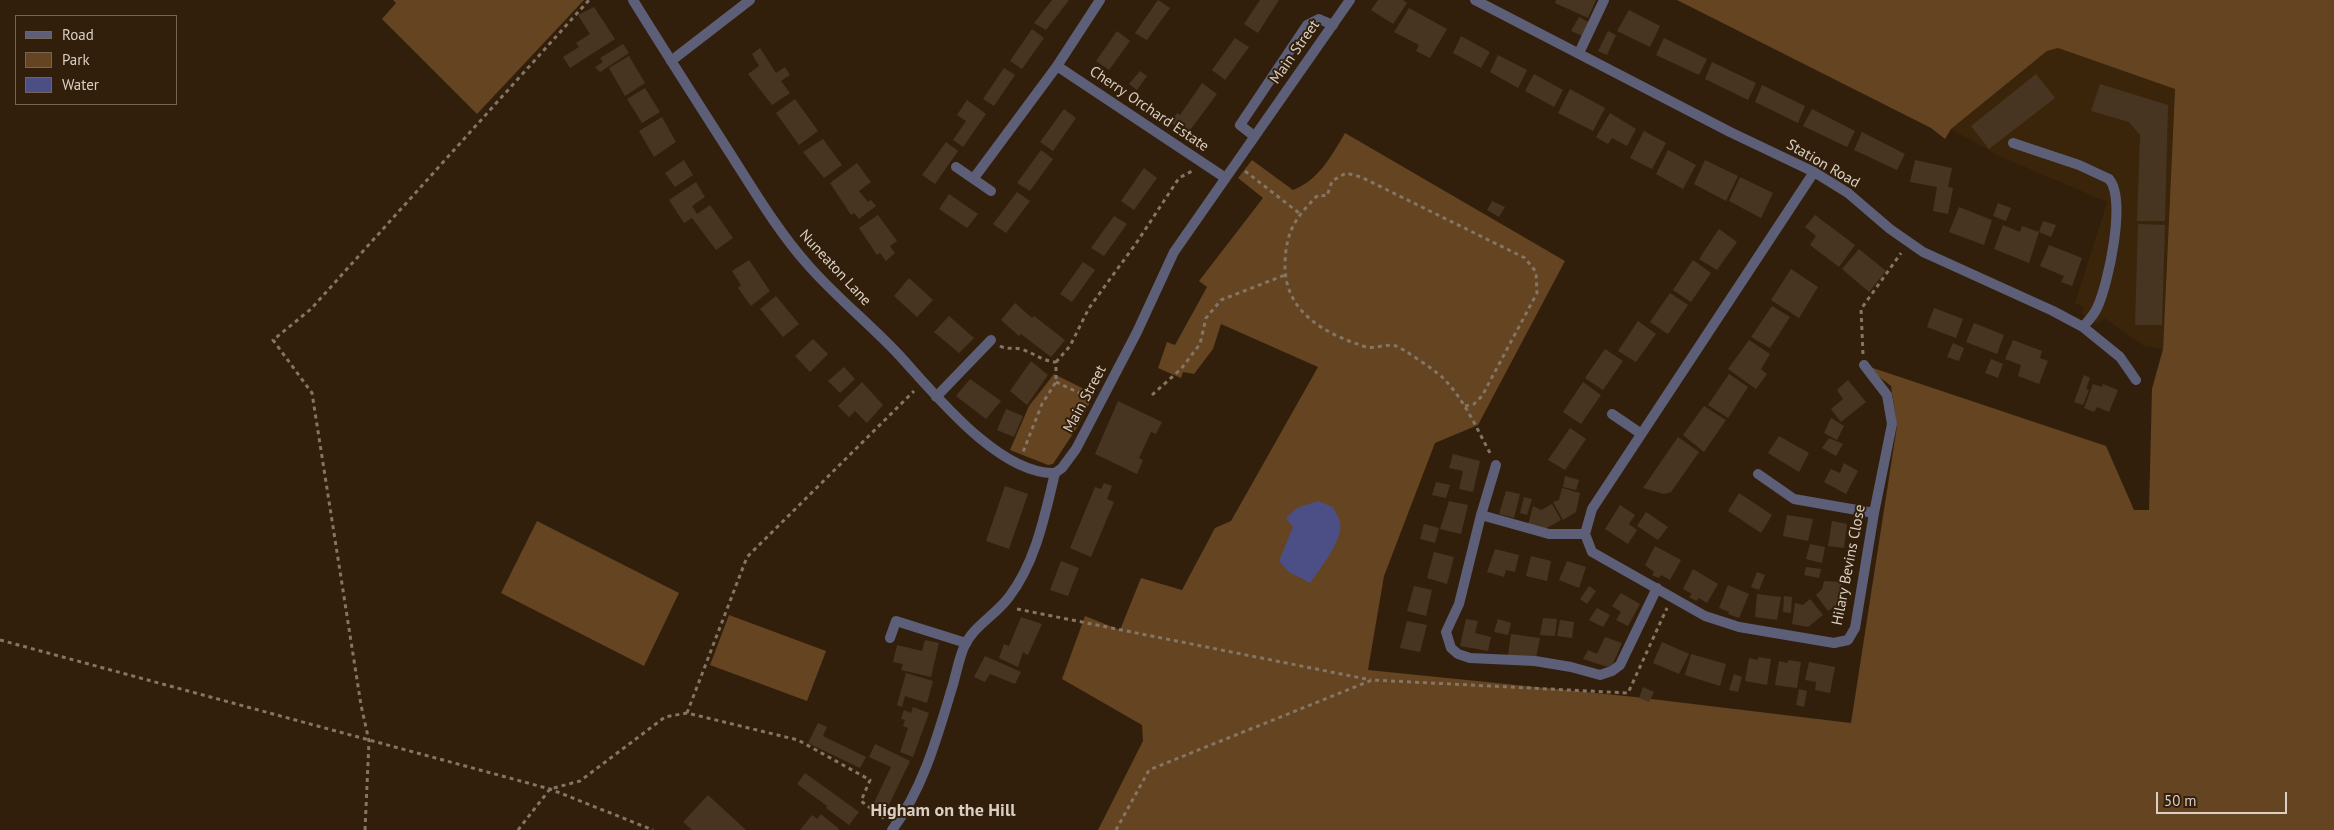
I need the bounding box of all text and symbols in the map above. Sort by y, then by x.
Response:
legend [15,15,178,105]
street label: Main Street [1266,17,1324,87]
text: Road [62,25,94,44]
text: Park [62,50,90,69]
street label: Cherry Orchard Estate [1086,62,1212,156]
text: Water [62,75,99,94]
street label: Station Road [1783,136,1863,192]
street label: Nuneaton Lane [795,226,875,310]
street label: Main Street [1060,362,1110,436]
street label: Hilary Bevins Close [1828,503,1870,627]
scale bar [2159,782,2290,814]
text: 50 m [2164,791,2197,810]
district label: Higham on the Hill [871,800,1015,822]

